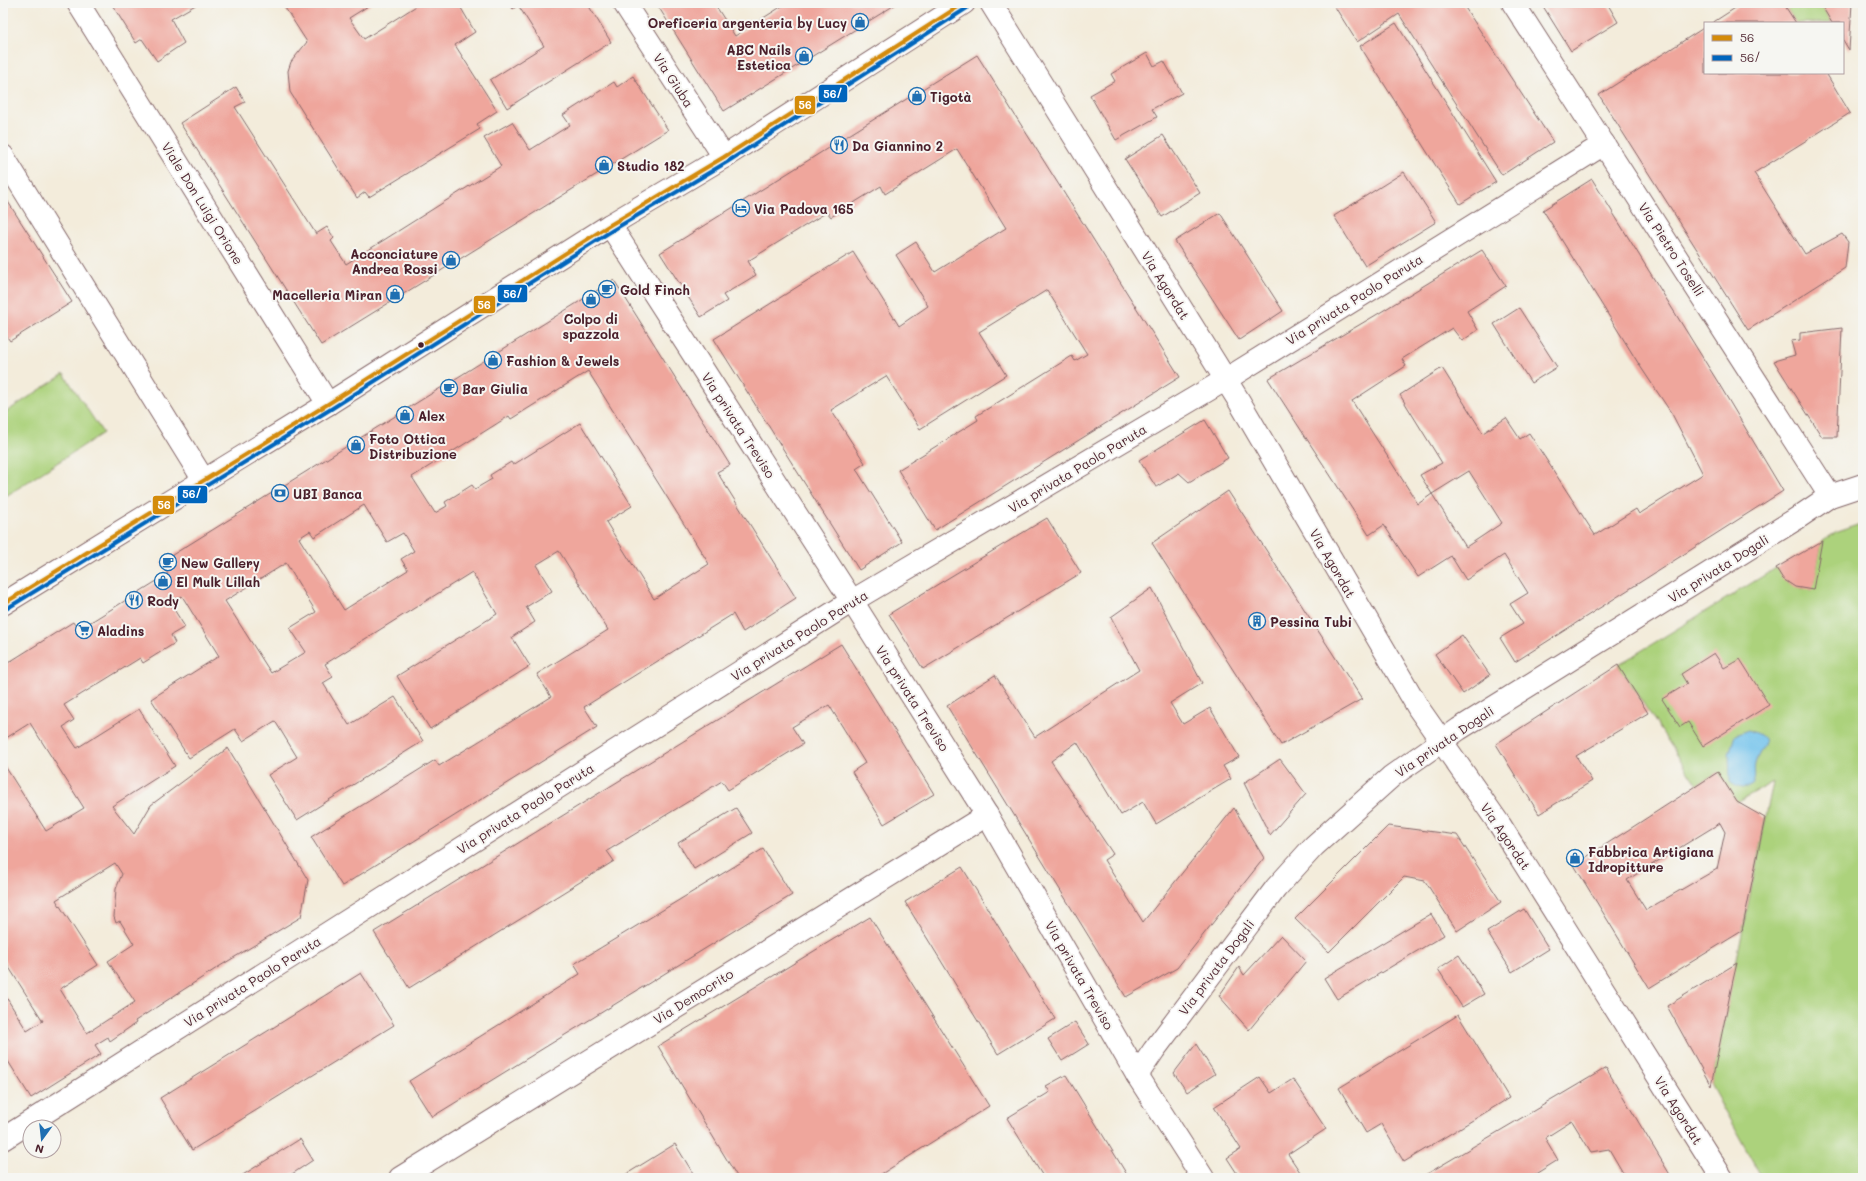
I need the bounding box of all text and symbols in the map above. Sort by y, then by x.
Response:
shop icon: Oreficeria argenteria by Lucy [850,12,870,32]
place label: Oreficeria argenteria by Lucy [648,14,847,32]
legend [1704,22,1844,74]
text: 56 [1740,29,1754,45]
place label: ABC Nails Estetica [727,41,791,73]
shop icon: ABC Nails Estetica [794,46,814,66]
street label: Via Giuba [650,49,698,111]
text: 56/ [1740,49,1761,65]
line badge: 56/ [818,84,848,103]
text: 56/ [823,86,843,101]
shop icon: Tigotà [907,86,927,106]
place label: Tigotà [930,88,971,105]
line badge: 56 [794,95,816,115]
text: 56 [798,97,812,112]
restaurant icon: Da Giannino 2 [829,135,849,155]
place label: Da Giannino 2 [852,137,943,154]
street label: Viale Don Luigi Orione [158,139,248,267]
shop icon: Studio 182 [594,155,614,175]
place label: Studio 182 [617,157,685,174]
hotel icon: Via Padova 165 [731,198,751,218]
street label: Via Pietro Toselli [1635,199,1709,299]
place label: Via Padova 165 [754,200,854,217]
place label: Acconciature Andrea Rossi [350,245,438,277]
street label: Via Agordat [1138,248,1194,323]
shop icon: Acconciature Andrea Rossi [441,250,461,270]
street label: Via privata Paolo Paruta [1282,250,1426,348]
cafe icon: Gold Finch [597,279,617,299]
place label: Gold Finch [620,281,690,298]
shop icon: Macelleria Miran [385,284,405,304]
line badge: 56/ [497,284,528,303]
place label: Macelleria Miran [272,286,382,303]
text: 56/ [503,286,523,301]
shop icon: Colpo di spazzola [581,289,601,309]
line badge: 56 [473,295,496,314]
text: 56 [477,297,491,312]
place label: Colpo di spazzola [563,310,619,342]
unlabelled marker [416,340,426,350]
shop icon: Fashion & Jewels [483,350,503,370]
place label: Fashion & Jewels [506,352,619,369]
street label: Via privata Treviso [698,369,780,481]
cafe icon: Bar Giulia [439,378,459,398]
place label: Bar Giulia [462,380,528,397]
shop icon: Alex [395,405,415,425]
place label: Alex [418,407,445,424]
street label: Via privata Paolo Paruta [1005,420,1149,516]
place label: Foto Ottica Distribuzione [369,430,457,462]
shop icon: Foto Ottica Distribuzione [346,435,366,455]
bank icon: UBI Banca [270,483,290,503]
line badge: 56/ [177,485,208,504]
place label: UBI Banca [293,485,362,502]
text: 56/ [182,486,202,501]
line badge: 56 [152,495,175,515]
text: 56 [157,497,171,512]
street label: Via Agordat [1306,525,1360,601]
street label: Via privata Dogali [1664,530,1772,606]
cafe icon: New Gallery [158,552,178,572]
place label: New Gallery [181,554,260,572]
shop icon: El Mulk Lillah [153,571,173,591]
place label: El Mulk Lillah [176,573,261,590]
street label: Via privata Paolo Paruta [727,586,871,684]
restaurant icon: Rody [124,590,144,610]
place label: Rody [147,592,179,610]
building icon: Pessina Tubi [1247,611,1267,631]
place label: Pessina Tubi [1270,613,1352,630]
supermarket icon: Aladins [74,620,94,640]
place label: Aladins [97,622,144,639]
street label: Via privata Treviso [872,642,954,754]
street label: Via privata Dogali [1391,702,1497,780]
street label: Via privata Paolo Paruta [453,759,597,857]
street label: Via Agordat [1477,799,1535,873]
place label: Fabbrica Artigiana Idropitture [1588,843,1714,875]
shop icon: Fabbrica Artigiana Idropitture [1565,848,1585,868]
street label: Via privata Dogali [1174,916,1258,1018]
street label: Via privata Treviso [1042,918,1118,1033]
street label: Via privata Paolo Paruta [180,932,324,1030]
street label: Via Democrito [650,964,736,1027]
street label: Via Agordat [1651,1073,1707,1148]
north arrow [22,1119,62,1159]
text: N [33,1141,45,1157]

